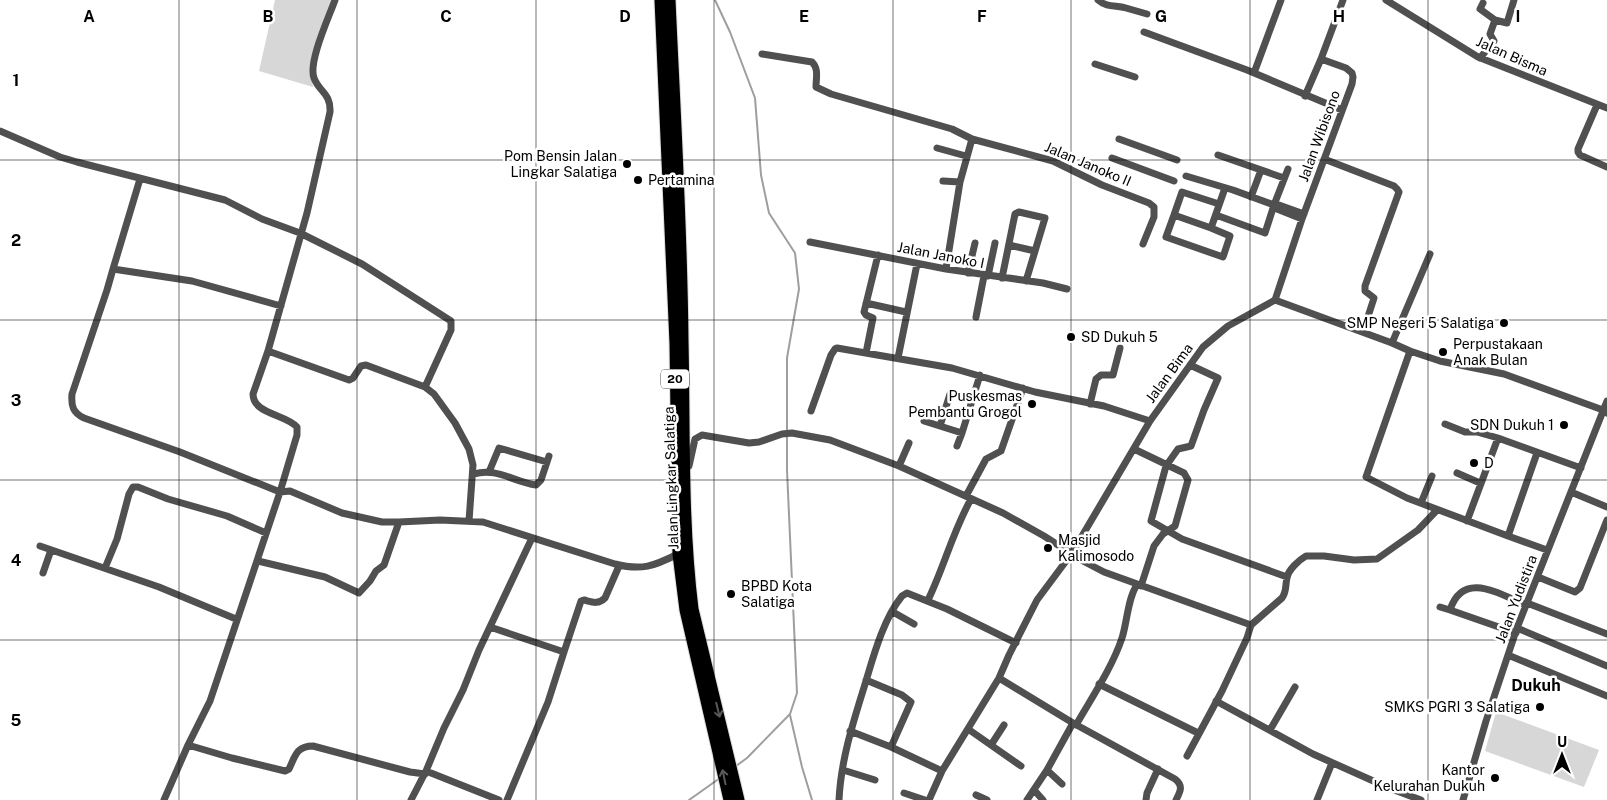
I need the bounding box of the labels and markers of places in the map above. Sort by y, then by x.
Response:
place label: Pom Bensin Jalan Lingkar Salatiga [504,148,617,180]
marker: Pom Bensin Jalan Lingkar Salatiga [621,158,633,170]
place label: Pertamina [648,172,715,188]
marker: Pertamina [632,174,644,186]
place label: SMP Negeri 5 Salatiga [1347,315,1494,331]
marker: SMP Negeri 5 Salatiga [1498,317,1510,329]
place label: SD Dukuh 5 [1081,329,1158,345]
marker: SD Dukuh 5 [1065,331,1077,343]
place label: Perpustakaan Anak Bulan [1453,336,1543,368]
marker: Perpustakaan Anak Bulan [1437,346,1449,358]
place label: Puskesmas Pembantu Grogol [908,388,1022,420]
marker: Puskesmas Pembantu Grogol [1026,398,1038,410]
place label: SDN Dukuh 1 [1470,417,1554,433]
marker: SDN Dukuh 1 [1558,419,1570,431]
place label: D [1484,455,1494,471]
marker: D [1468,457,1480,469]
place label: Masjid Kalimosodo [1058,532,1134,564]
marker: Masjid Kalimosodo [1042,542,1054,554]
place label: BPBD Kota Salatiga [741,578,812,610]
marker: BPBD Kota Salatiga [725,588,737,600]
place label: SMKS PGRI 3 Salatiga [1384,699,1530,715]
marker: SMKS PGRI 3 Salatiga [1534,701,1546,713]
place label: Kantor Kelurahan Dukuh [1374,762,1485,794]
marker: Kantor Kelurahan Dukuh [1489,772,1501,784]

